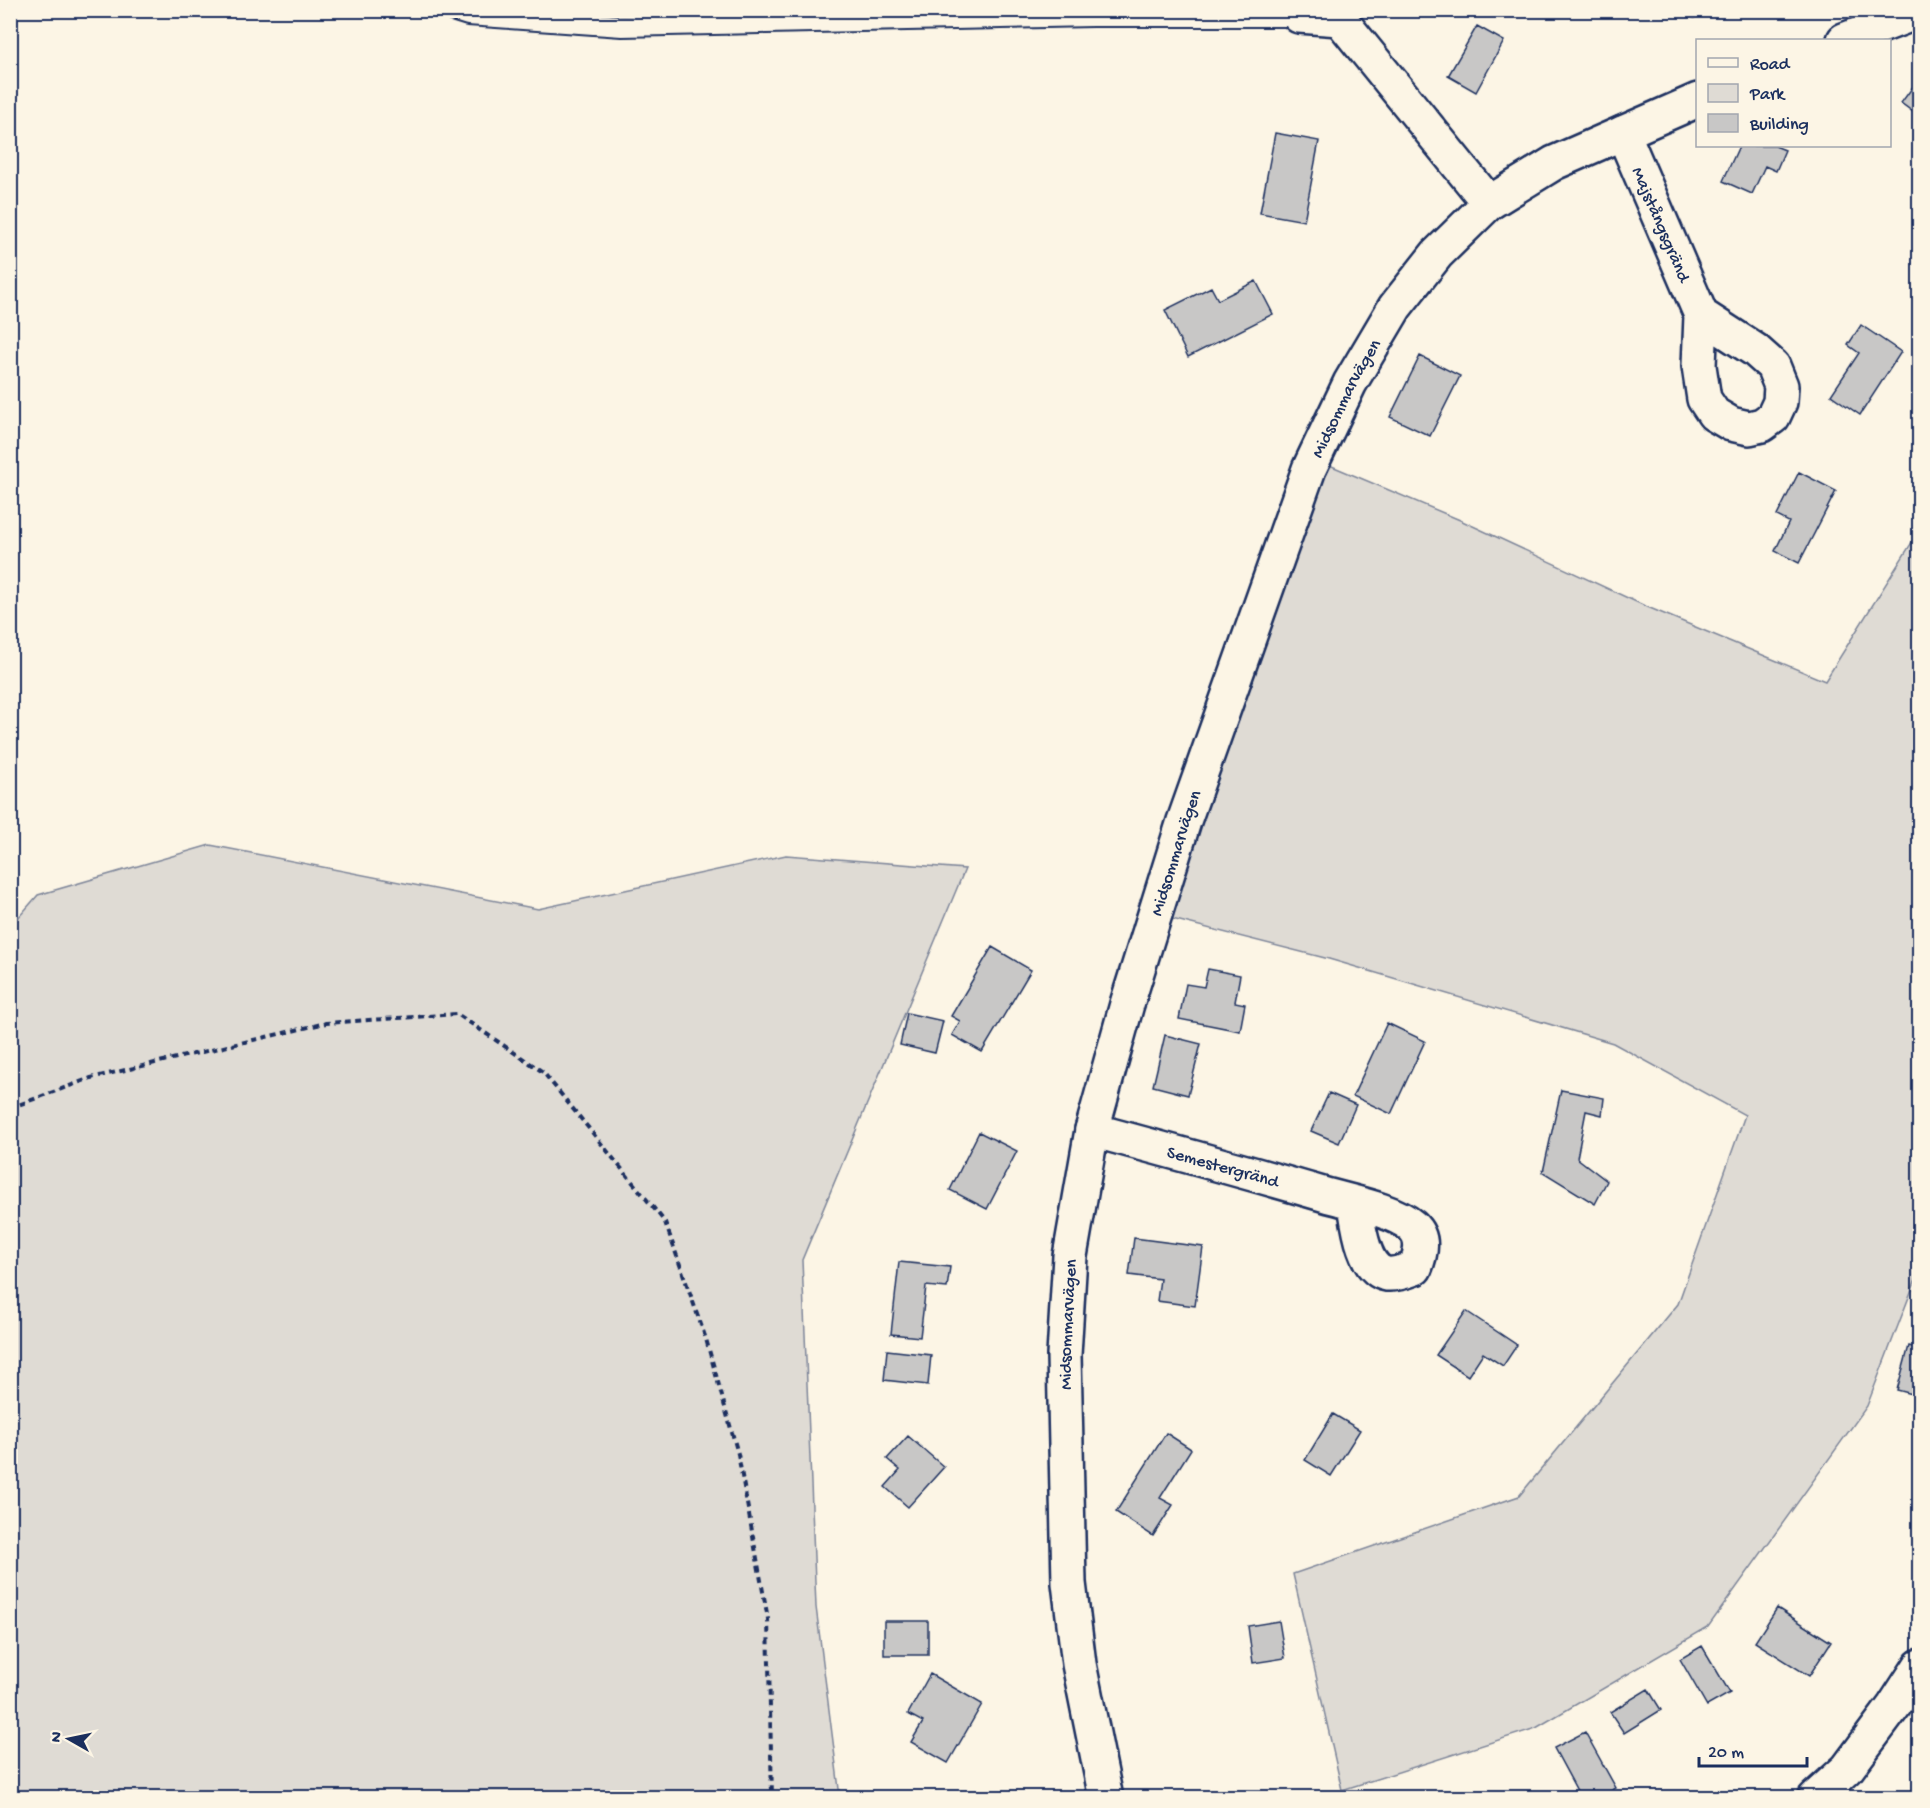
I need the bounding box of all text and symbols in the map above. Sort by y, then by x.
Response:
legend [1696,39,1891,147]
text: Road [1750,55,1791,76]
text: Park [1749,85,1786,106]
text: Building [1749,115,1809,136]
street label: Majstångsgränd [1626,164,1694,287]
street label: Midsommarvägen [1308,336,1387,462]
street label: Midsommarvägen [1147,787,1207,919]
street label: Semestergränd [1164,1143,1282,1194]
street label: Midsommarvägen [1056,1258,1083,1390]
north arrow [39,1709,99,1769]
text: N [47,1730,68,1744]
scale bar [1699,1730,1807,1768]
text: 20 m [1708,1743,1744,1764]

